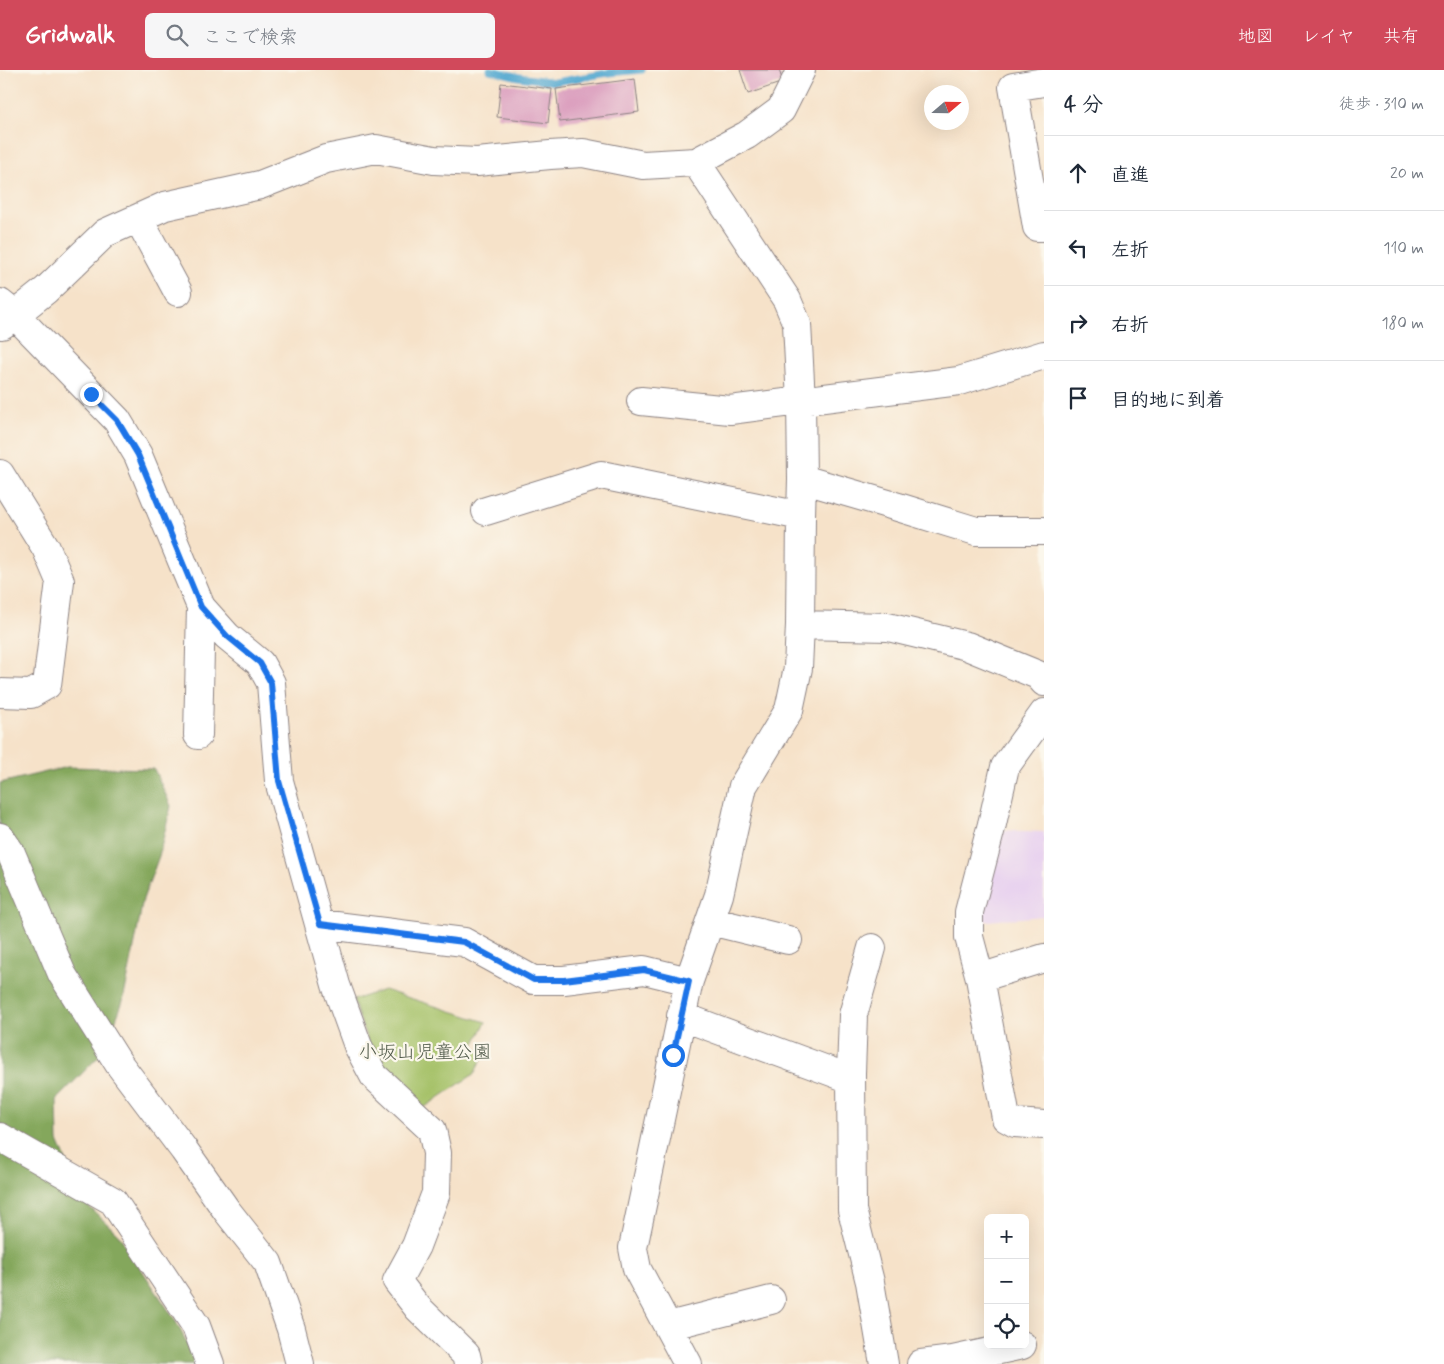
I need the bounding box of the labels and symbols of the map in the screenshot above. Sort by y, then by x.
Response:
north arrow [924,85,969,130]
route end [80,383,103,406]
park label: 小坂山児童公園 [358,1040,492,1065]
route start [662,1044,685,1067]

